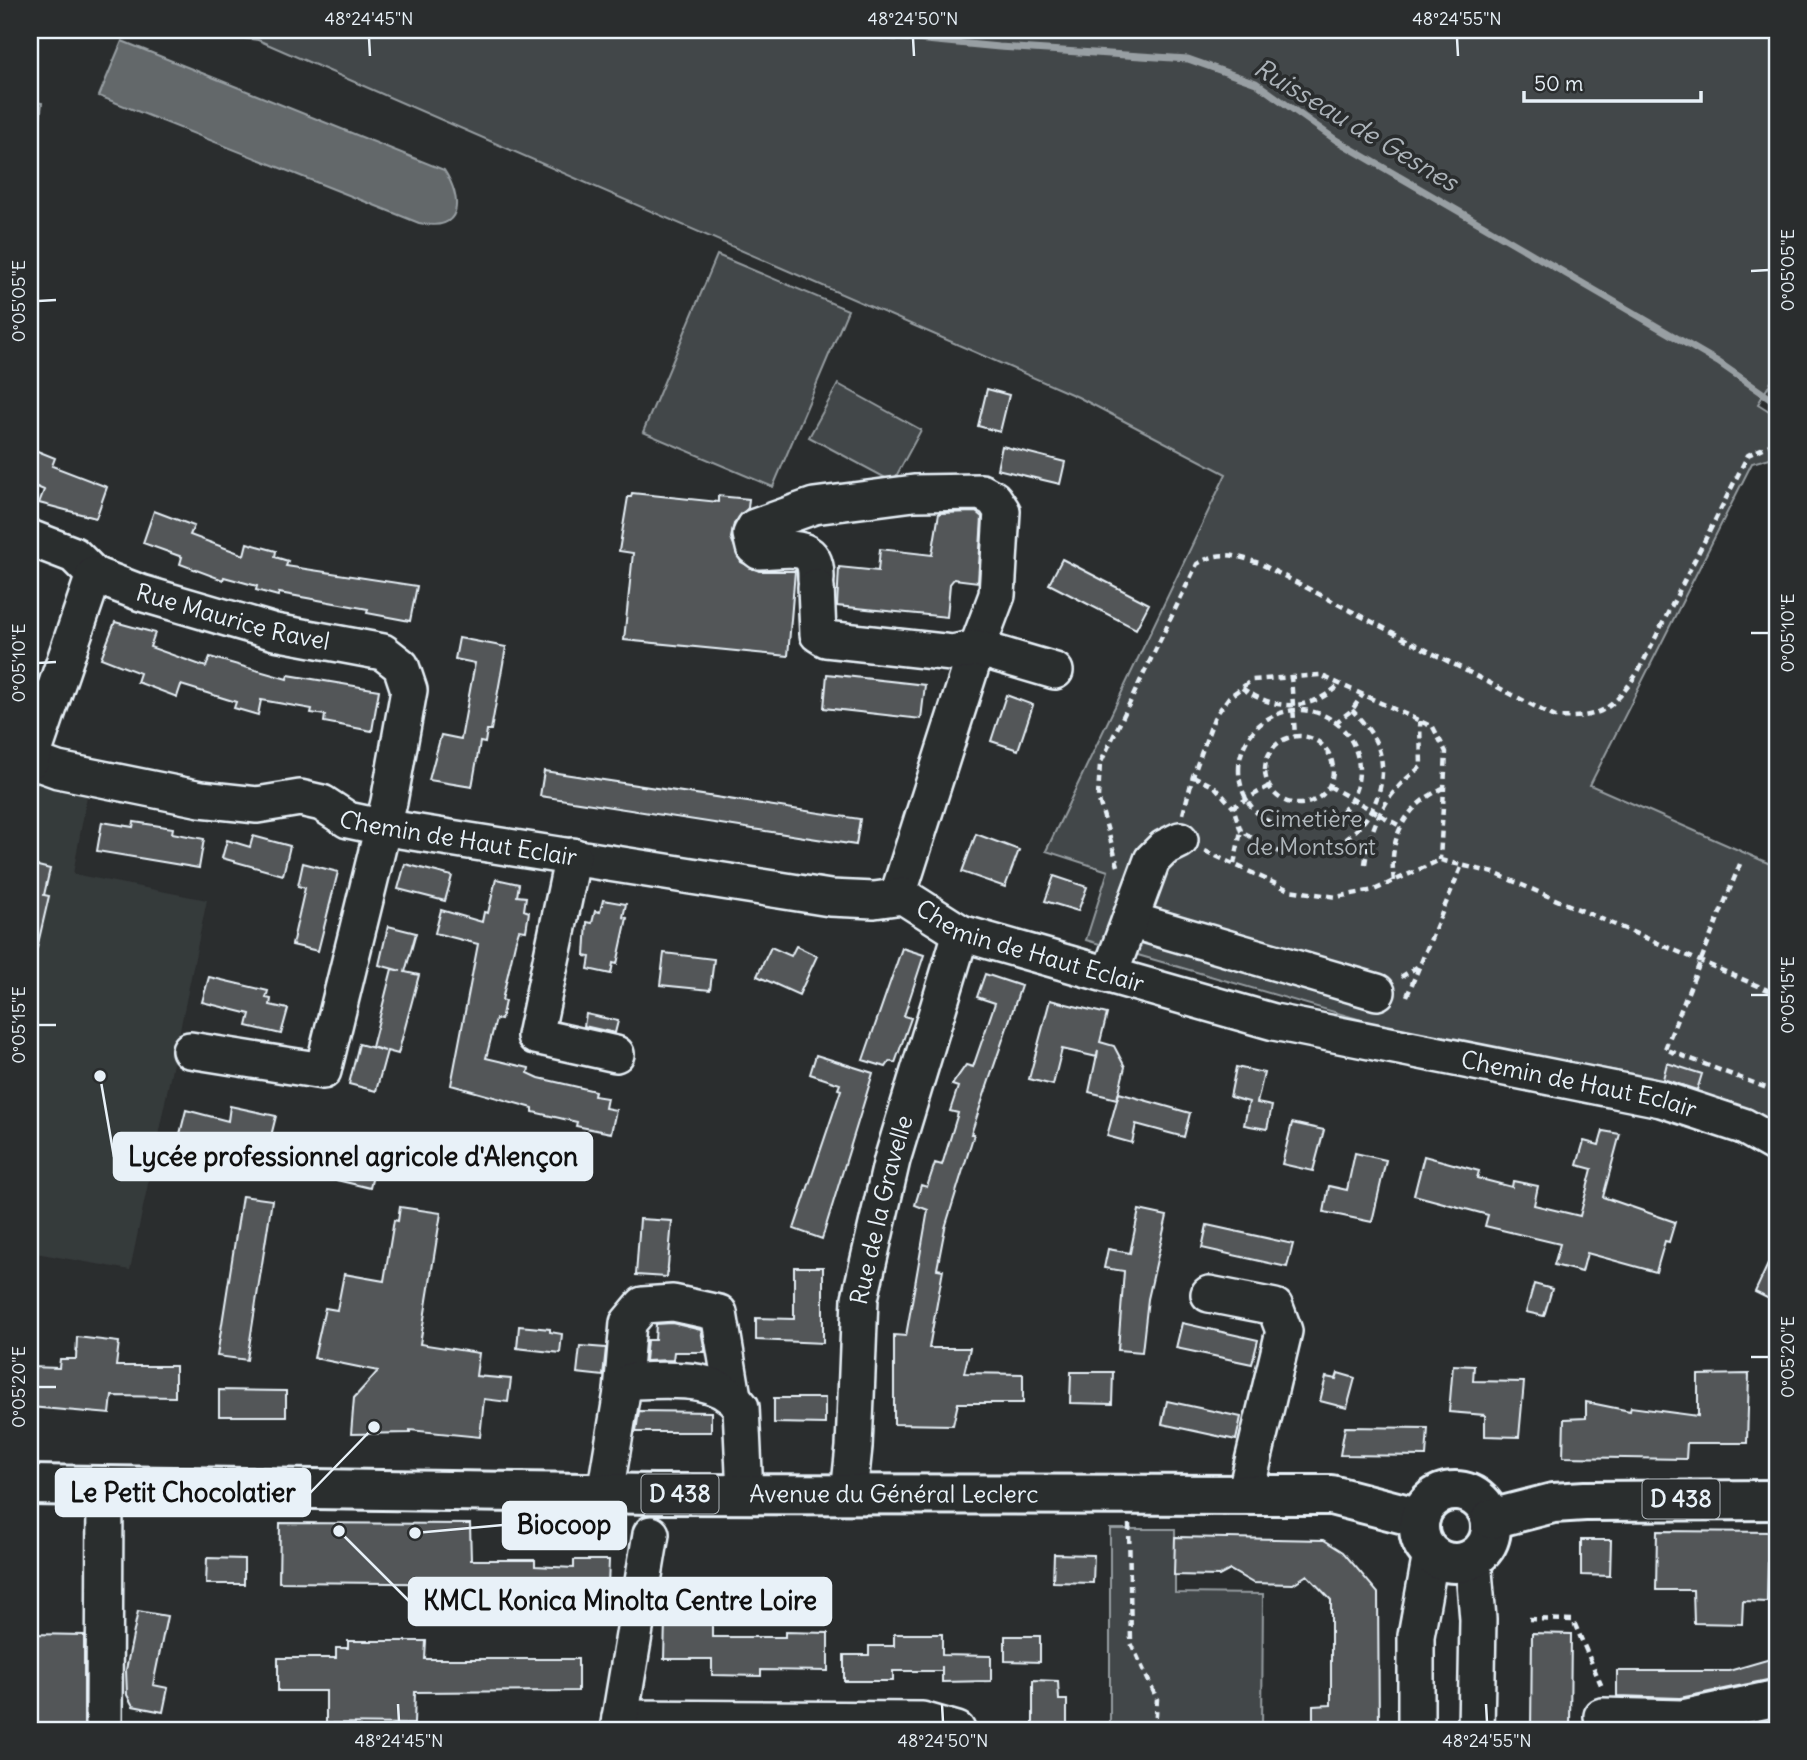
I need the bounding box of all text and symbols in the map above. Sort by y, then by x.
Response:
text: 48°24'45"N [324,7,414,30]
text: 48°24'50"N [868,7,958,30]
text: 48°24'55"N [1412,7,1502,30]
water label: Ruisseau de Gesnes [1248,51,1466,200]
scale bar [1524,60,1700,104]
text: 50 m [1534,70,1583,97]
text: 0°05'05"E [1776,229,1799,311]
text: 0°05'05"E [7,260,30,342]
street label: Rue Maurice Ravel [133,576,332,656]
text: 0°05'10"E [1776,593,1799,673]
text: 0°05'10"E [7,623,30,703]
street label: Chemin de Haut Eclair [333,802,579,872]
park label: Cimetière de Montsort [1246,803,1376,861]
street label: Chemin de Haut Eclair [911,892,1148,998]
text: 0°05'15"E [1776,956,1799,1034]
text: 0°05'15"E [7,986,30,1064]
street label: Chemin de Haut Eclair [1459,1044,1701,1124]
street label: Rue de la Gravelle [843,1111,919,1307]
callout: Lycée professionnel agricole d'Alençon [114,1133,592,1180]
text: Lycée professionnel agricole d'Alençon [128,1140,578,1173]
text: 0°05'20"E [1776,1316,1799,1398]
text: 0°05'20"E [7,1346,30,1428]
callout: Le Petit Chocolatier [56,1469,310,1516]
road number: D 438 [642,1474,718,1513]
text: Le Petit Chocolatier [70,1476,296,1509]
street label: Avenue du Général Leclerc [749,1478,1039,1509]
road number: D 438 [1642,1480,1720,1518]
callout: Biocoop [503,1502,626,1549]
text: Biocoop [517,1508,611,1541]
callout: KMCL Konica Minolta Centre Loire [409,1578,831,1625]
text: KMCL Konica Minolta Centre Loire [423,1584,817,1617]
text: 48°24'45"N [354,1729,444,1752]
text: 48°24'50"N [898,1729,988,1752]
text: 48°24'55"N [1442,1729,1532,1752]

